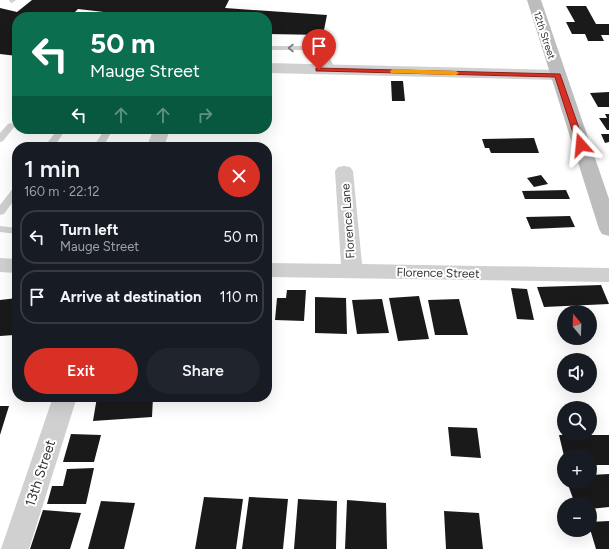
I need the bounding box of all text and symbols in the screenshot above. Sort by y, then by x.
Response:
street label: 12th Street [531,10,558,61]
text: 50 m [90,26,156,60]
icon: left [24,28,76,80]
pin [302,29,336,70]
icon: arrive [308,35,330,57]
one-way arrow [288,44,294,52]
text: Mauge Street [90,60,200,82]
icon: left [68,104,90,126]
icon: ahead [110,104,132,126]
icon: ahead [152,104,174,126]
icon: right [194,104,216,126]
position arrow [560,124,602,166]
text: 1 min [24,154,80,183]
button: close [218,155,260,197]
street label: Florence Lane [338,183,358,259]
text: 160 m · 22:12 [24,184,100,199]
text: Turn left [60,221,118,239]
icon: left [26,226,48,248]
text: 50 m [223,228,258,246]
text: Mauge Street [60,239,139,254]
street label: Florence Street [396,265,480,281]
icon: arrive [26,286,48,308]
text: Arrive at destination [60,288,201,306]
text: 110 m [220,288,258,306]
north arrow [557,305,597,345]
map controls [557,305,597,537]
button: Exit [24,348,138,394]
button: Share [146,348,260,394]
button: sound [557,353,597,393]
button: search [557,401,597,441]
street label: 13th Street [22,438,59,509]
button: + [557,449,597,489]
button: − [557,497,597,537]

